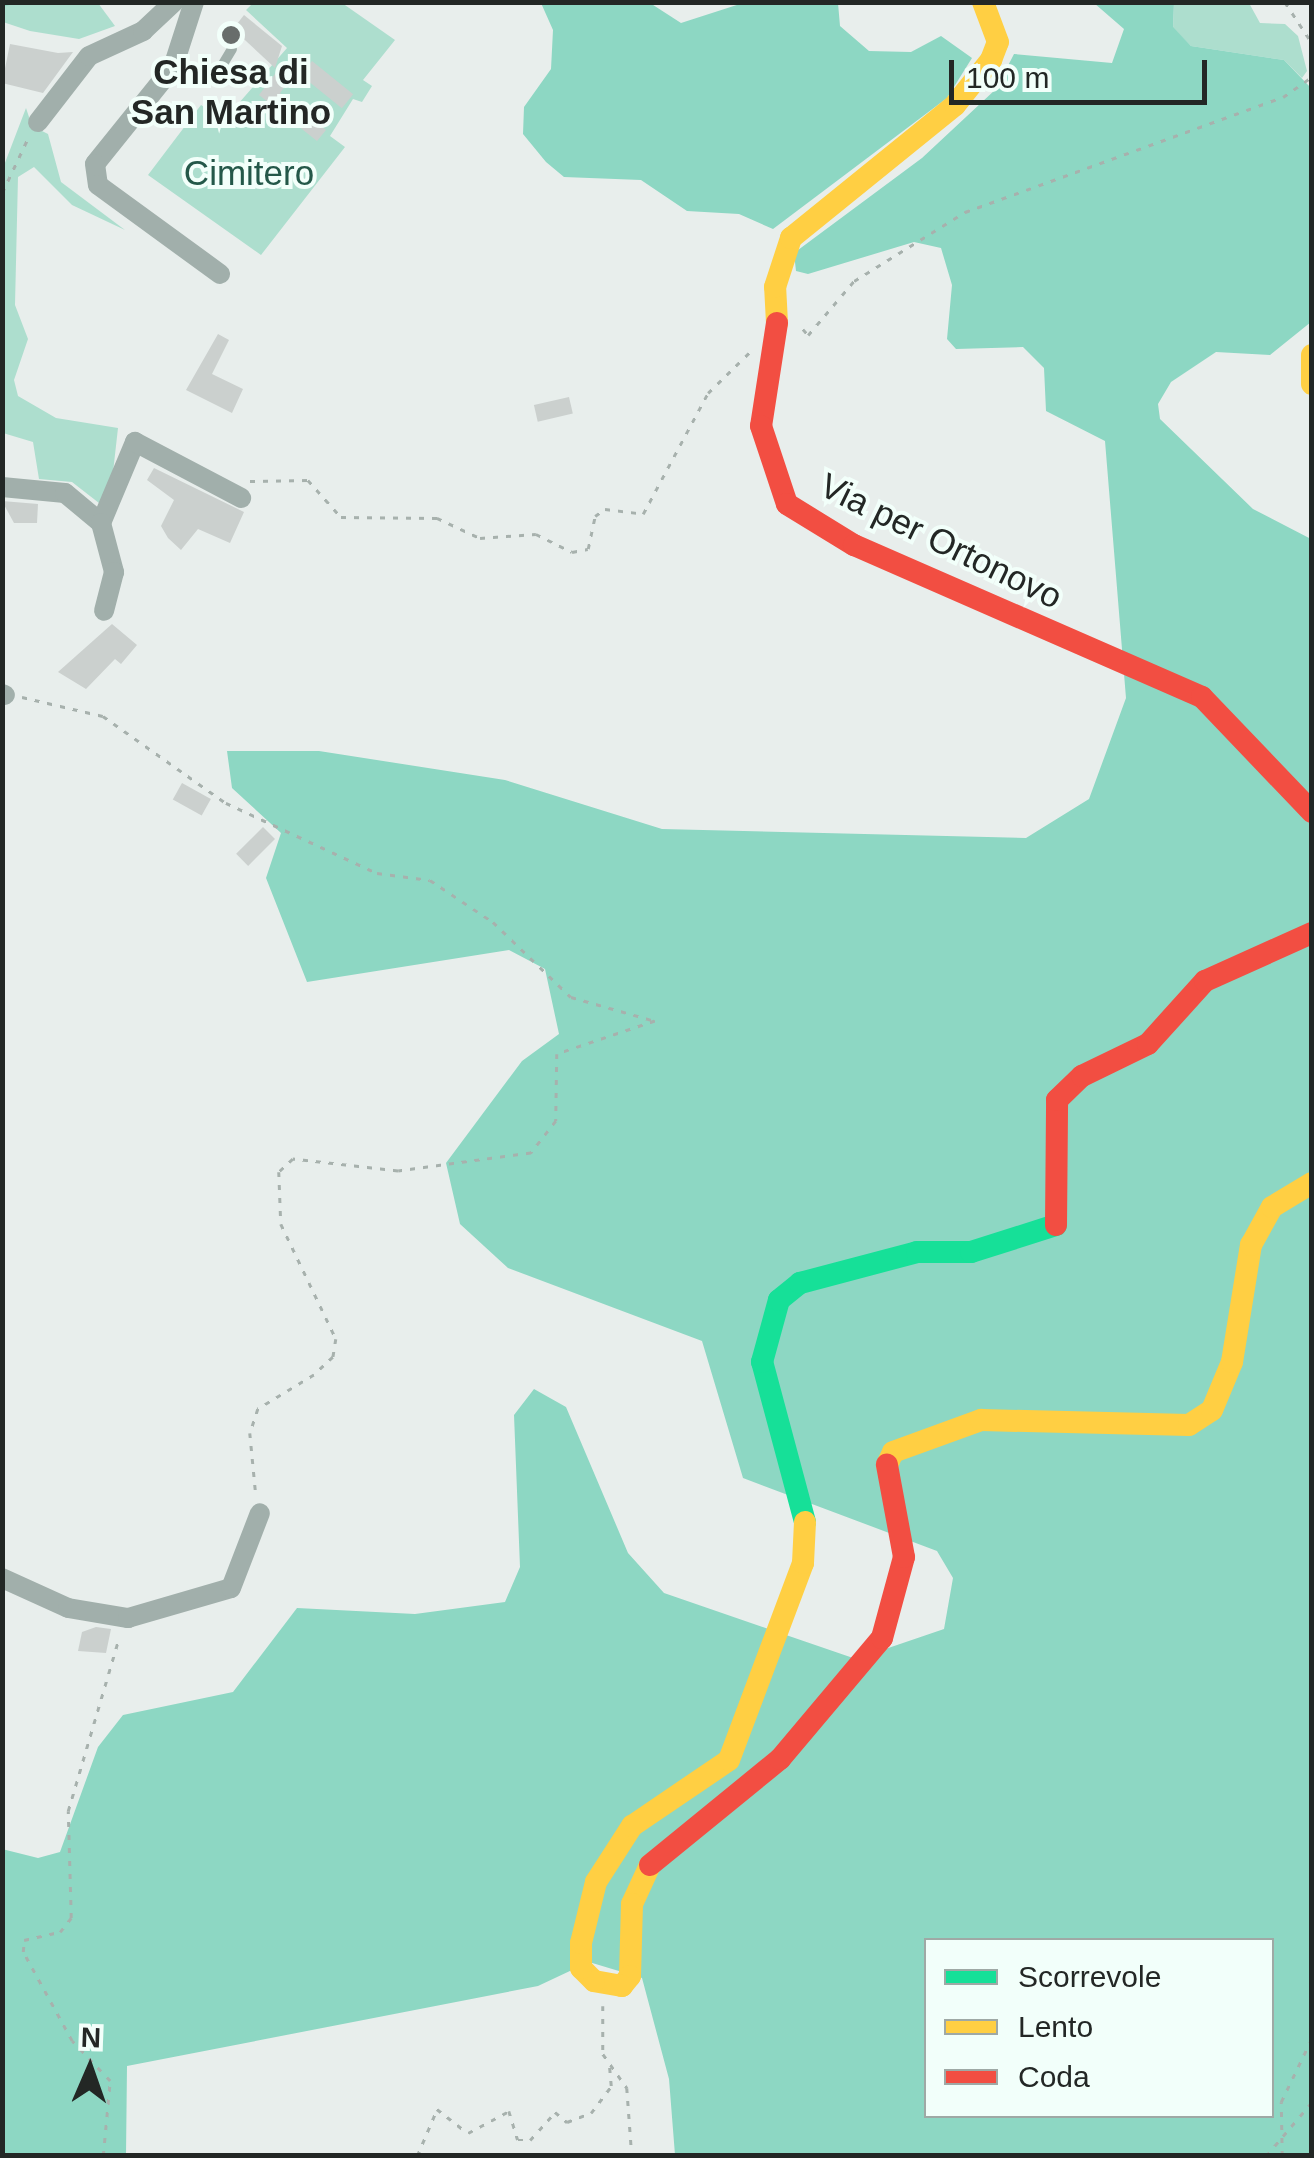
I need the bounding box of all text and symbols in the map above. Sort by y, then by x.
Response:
marker: Chiesa di San Martino [220,24,242,46]
scale bar [954,40,1212,102]
place label: Chiesa di San Martino [131,51,331,133]
text: 100 m [966,61,1049,94]
park label: Cimitero [184,152,314,194]
street label: Via per Ortonovo [813,464,1069,618]
legend [924,1938,1274,2118]
text: Scorrevole [1018,1960,1161,1993]
text: Lento [1018,2010,1093,2043]
north arrow [40,2018,140,2118]
text: N [80,2022,102,2053]
text: Coda [1018,2060,1090,2093]

